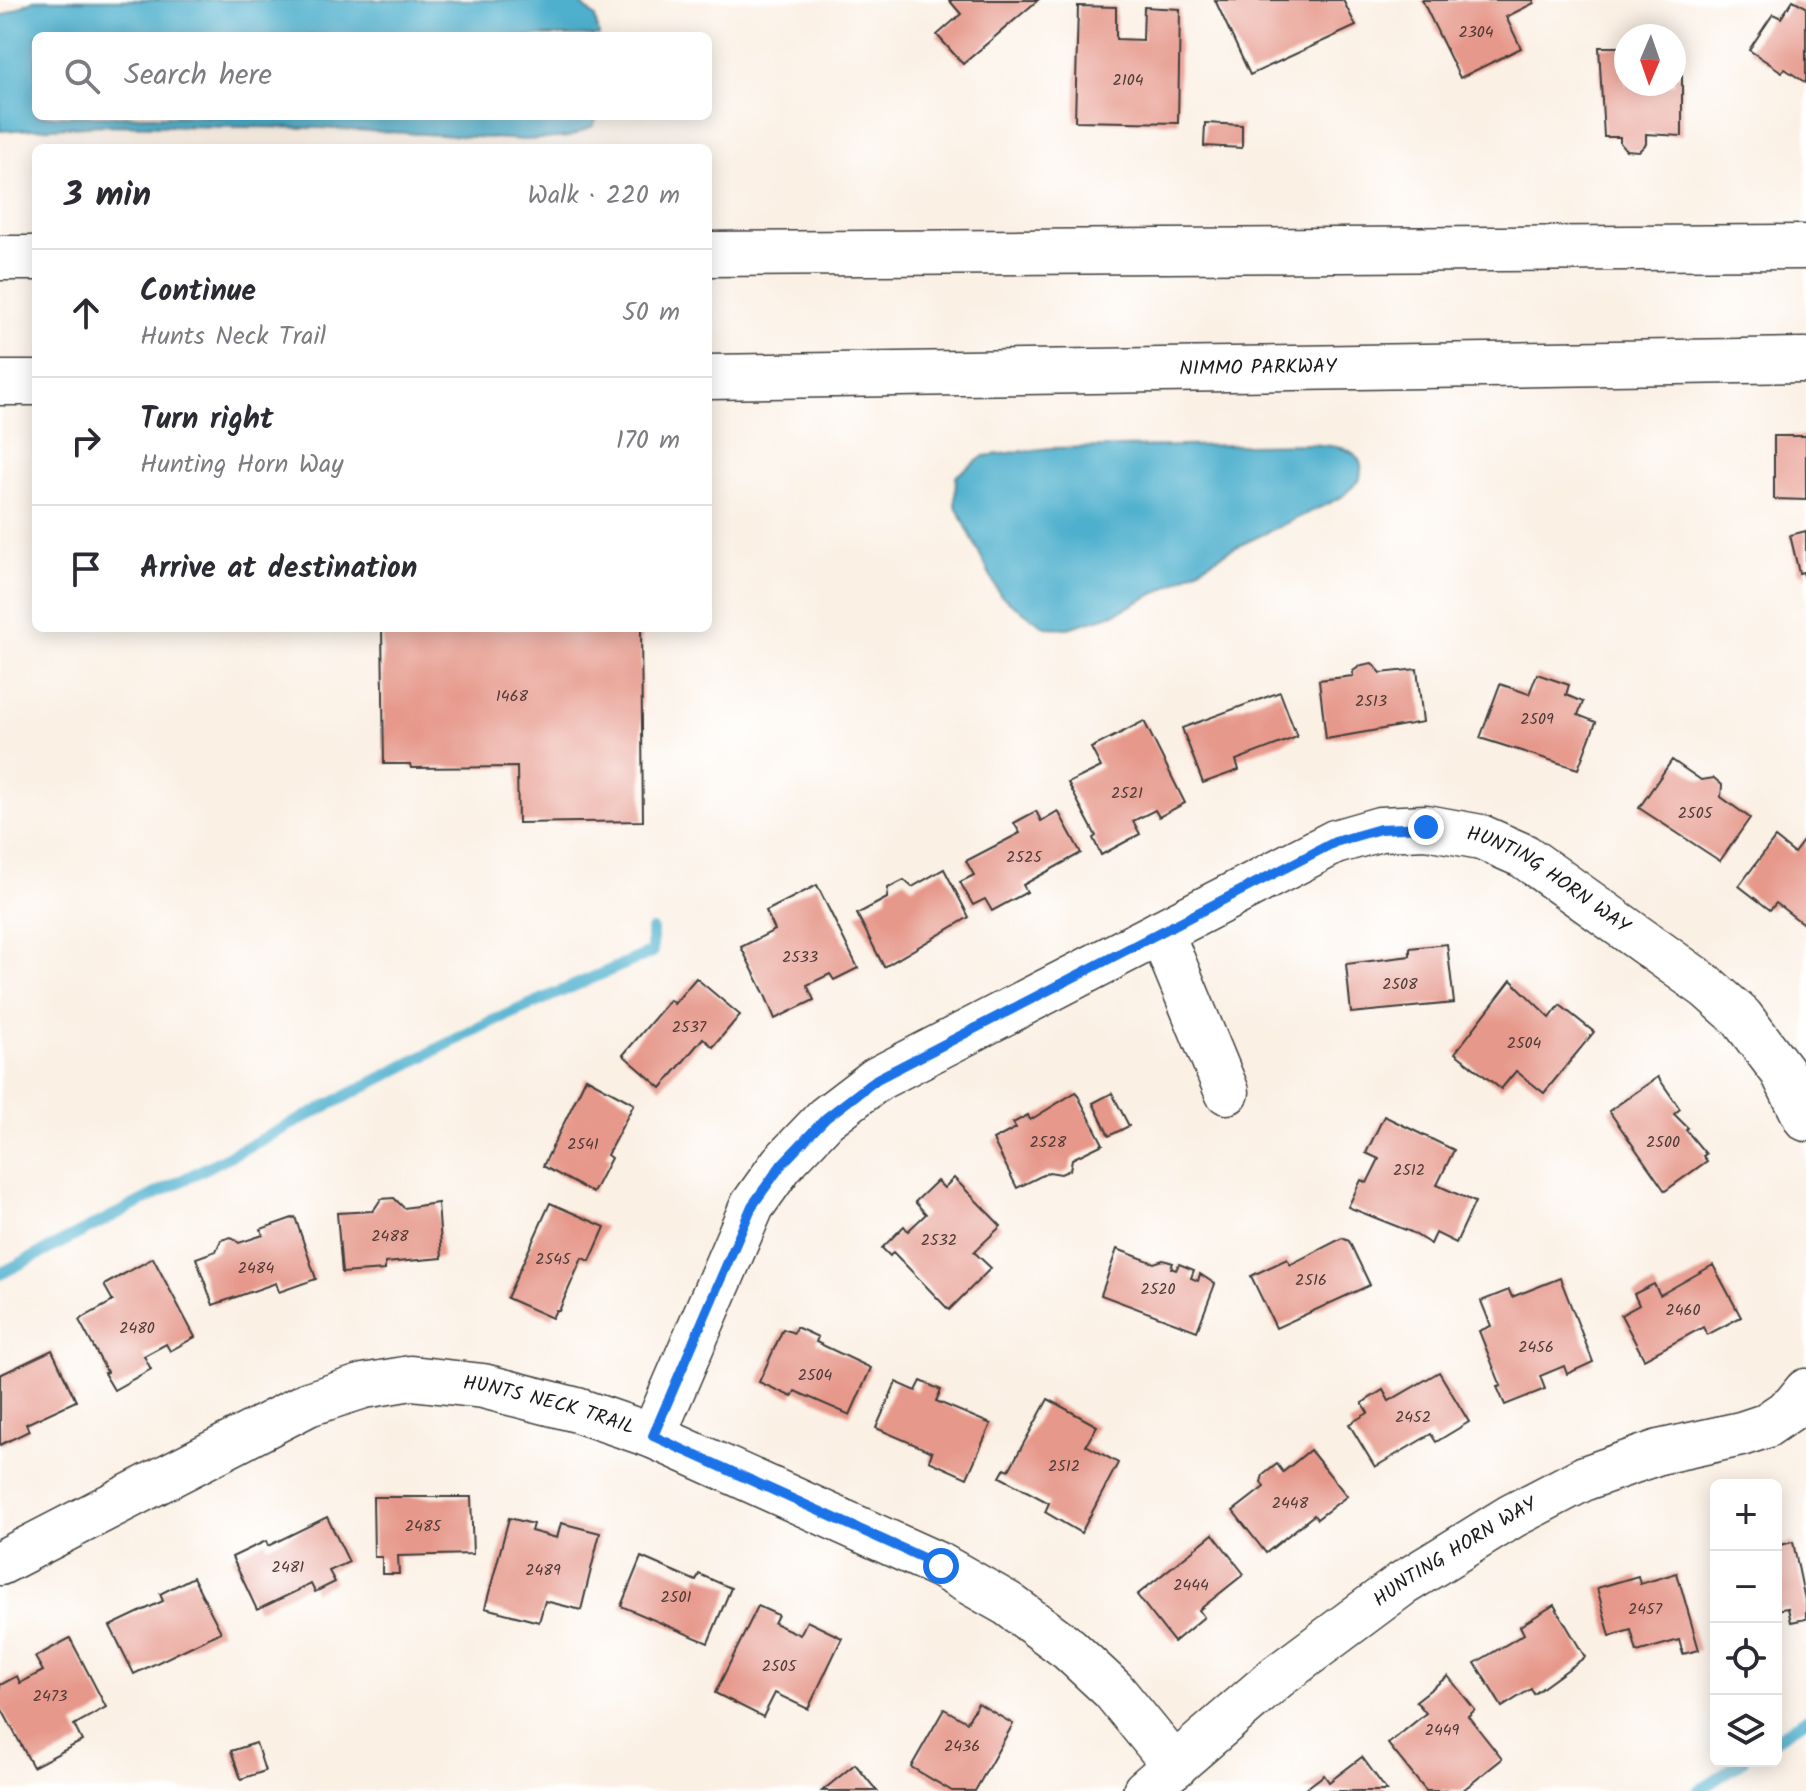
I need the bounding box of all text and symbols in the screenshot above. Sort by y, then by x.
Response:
house number: 2304 [1458,20,1494,45]
north arrow [1614,24,1686,96]
search box [32,32,712,120]
text: Search here [124,52,272,100]
icon: search [60,54,104,98]
house number: 2104 [1112,68,1144,93]
text: 3 min [64,169,151,223]
text: Walk · 220 m [528,175,680,217]
text: Continue [140,268,256,316]
icon: ahead [64,291,108,335]
text: 50 m [622,292,680,334]
text: Hunts Neck Trail [140,316,326,358]
street label: NIMMO PARKWAY [1179,351,1338,386]
text: Turn right [140,396,273,444]
icon: right [64,419,108,463]
text: 170 m [616,420,680,462]
text: Hunting Horn Way [140,444,343,486]
text: Arrive at destination [140,545,417,593]
icon: arrive [64,547,108,591]
house number: 1468 [496,684,529,709]
house number: 2513 [1355,689,1387,714]
house number: 2509 [1520,707,1554,732]
house number: 2521 [1111,781,1143,806]
house number: 2505 [1678,801,1714,826]
route end [1408,809,1444,845]
street label: HUNTING HORN WAY [1464,819,1637,944]
house number: 2525 [1006,845,1043,870]
house number: 2533 [782,945,818,970]
house number: 2508 [1382,972,1418,997]
house number: 2537 [672,1015,707,1040]
house number: 2504 [1507,1031,1542,1056]
house number: 2528 [1030,1130,1067,1155]
house number: 2500 [1646,1130,1680,1155]
house number: 2541 [567,1132,599,1157]
house number: 2512 [1393,1158,1425,1183]
house number: 2488 [371,1224,409,1249]
house number: 2532 [921,1228,957,1253]
house number: 2545 [535,1247,572,1272]
house number: 2484 [238,1256,274,1281]
house number: 2516 [1295,1268,1327,1293]
house number: 2520 [1140,1277,1176,1302]
house number: 2460 [1665,1298,1701,1323]
house number: 2480 [119,1316,155,1341]
house number: 2456 [1518,1335,1554,1360]
house number: 2504 [798,1363,833,1388]
street label: HUNTS NECK TRAIL [461,1368,639,1445]
house number: 2452 [1395,1405,1431,1430]
house number: 2512 [1048,1454,1080,1479]
map controls [1710,1479,1782,1767]
button: + [1710,1479,1782,1551]
street label: HUNTING HORN WAY [1367,1489,1544,1616]
house number: 2448 [1272,1491,1309,1516]
house number: 2485 [405,1514,443,1539]
route start [923,1548,959,1584]
button: − [1710,1551,1782,1623]
house number: 2481 [272,1555,304,1580]
house number: 2489 [525,1558,561,1583]
house number: 2444 [1173,1573,1209,1598]
house number: 2501 [661,1585,691,1610]
house number: 2457 [1628,1597,1663,1622]
button: locate [1710,1623,1782,1695]
house number: 2505 [762,1654,798,1679]
house number: 2473 [33,1684,67,1709]
button: layers [1710,1695,1782,1767]
house number: 2449 [1425,1718,1460,1743]
house number: 2436 [944,1734,980,1759]

